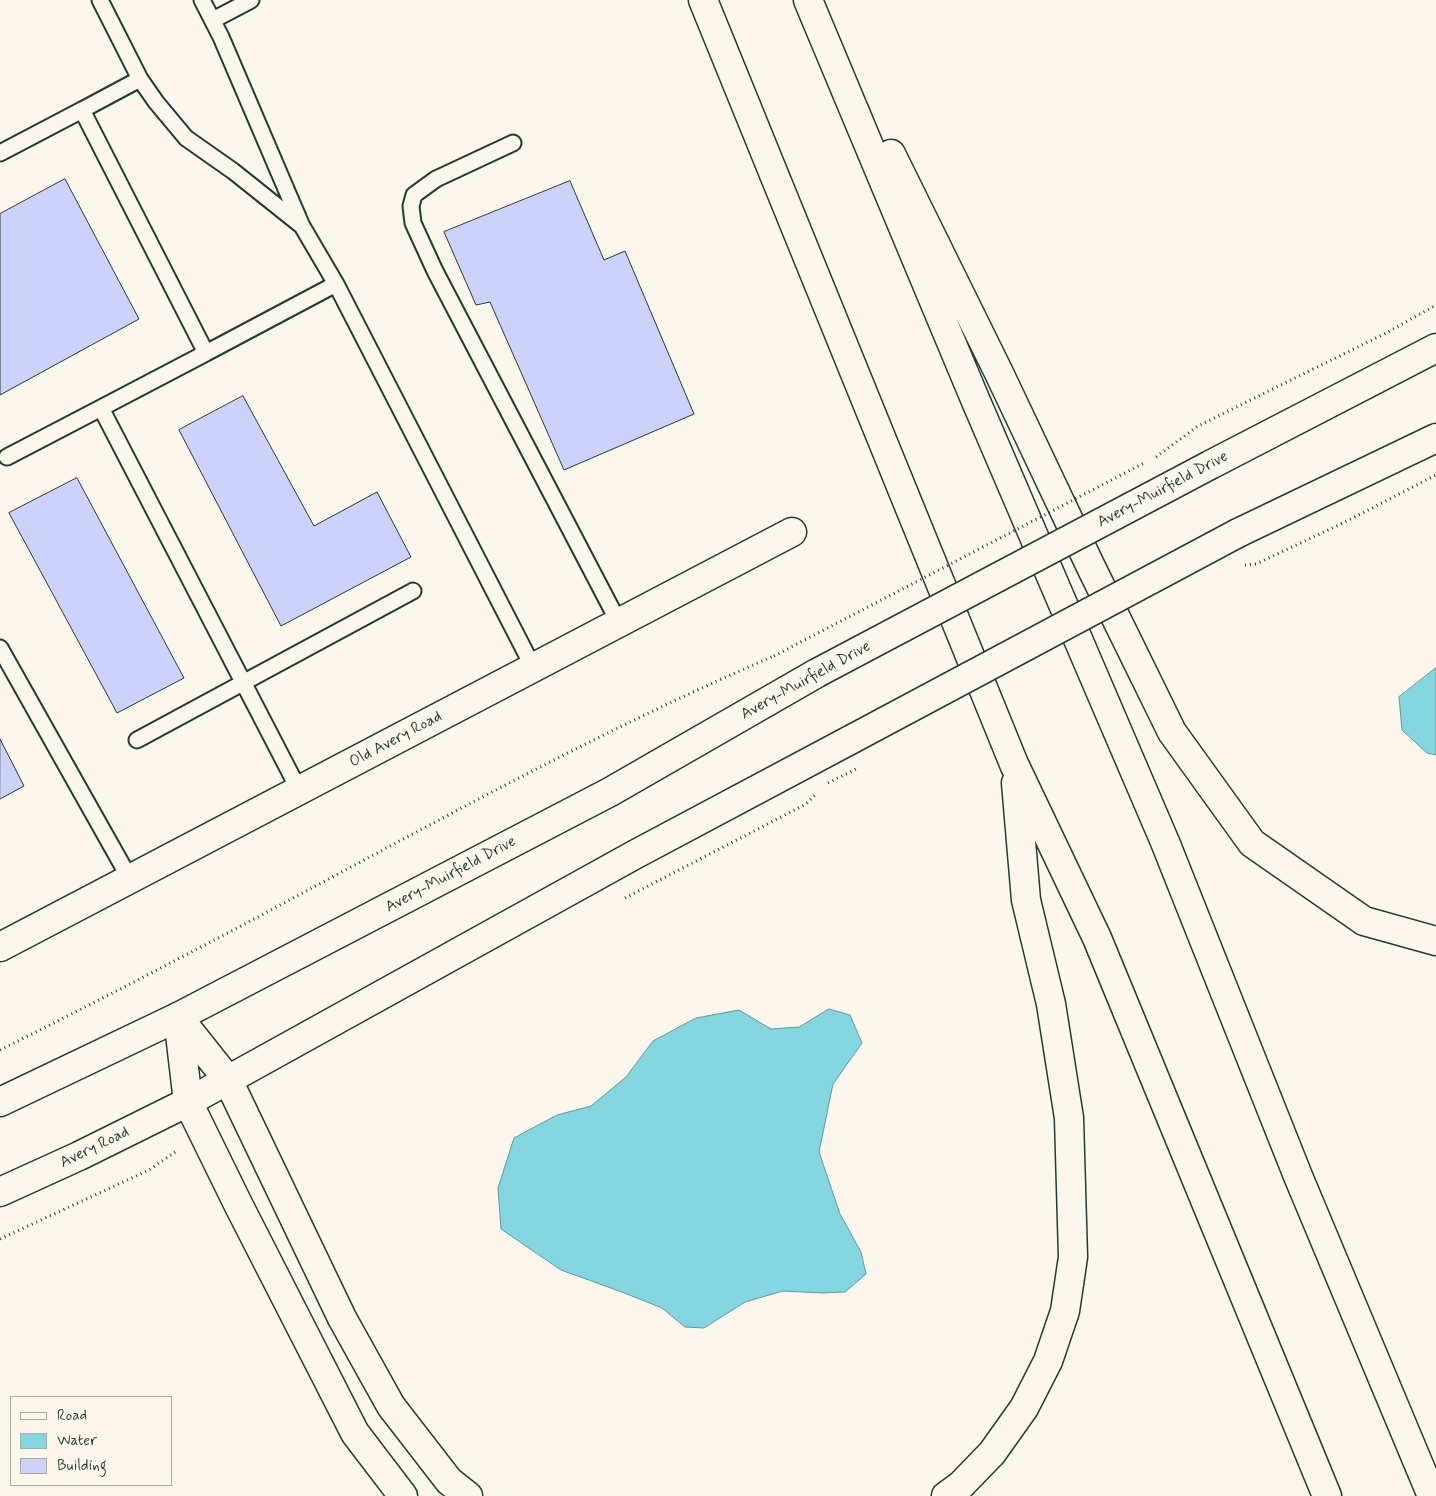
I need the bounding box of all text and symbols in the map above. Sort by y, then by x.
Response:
street label: Avery-Muirfield Drive [1094,447,1232,533]
street label: Avery-Muirfield Drive [738,637,874,725]
street label: Old Avery Road [346,708,446,772]
street label: Avery-Muirfield Drive [382,832,520,918]
street label: Avery Road [57,1123,133,1173]
legend [10,1396,172,1486]
text: Road [57,1406,87,1426]
text: Water [57,1431,97,1451]
text: Building [57,1456,107,1476]

